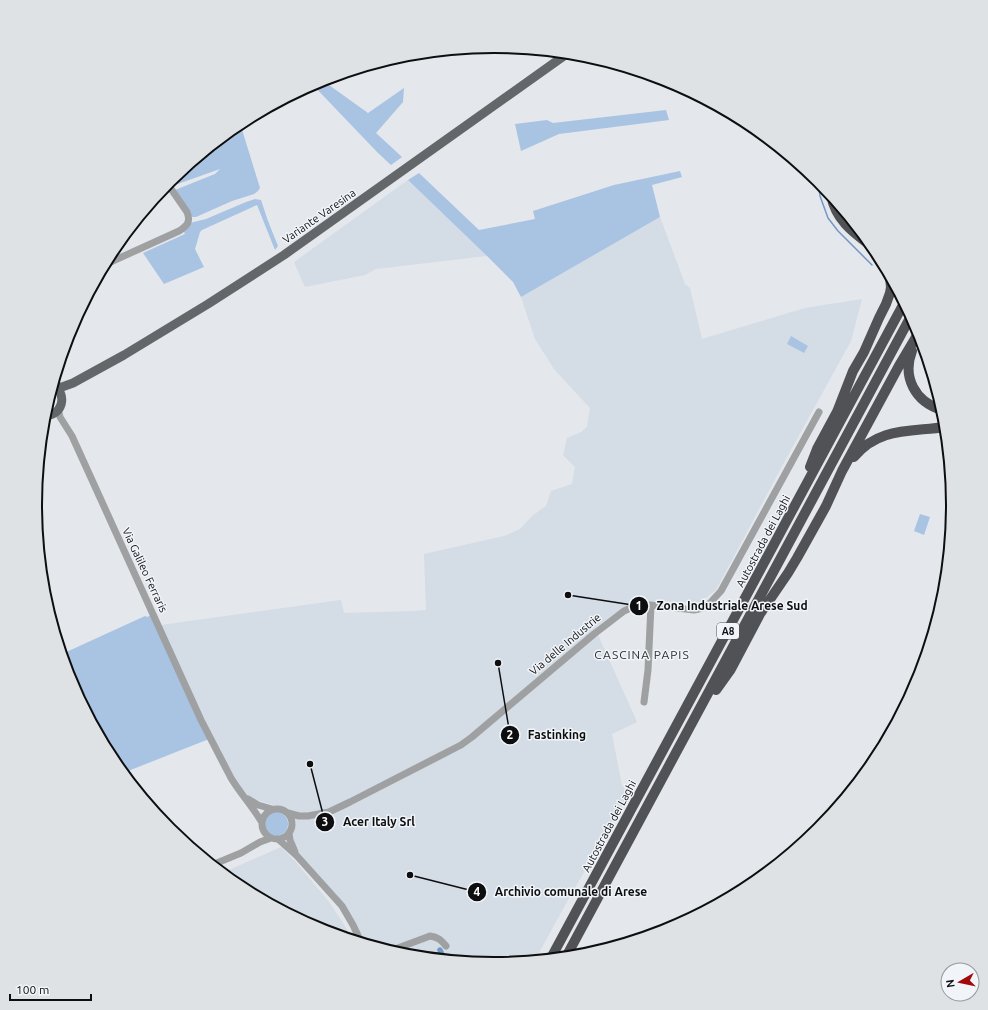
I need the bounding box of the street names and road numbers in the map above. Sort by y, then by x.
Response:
street label: Variante Varesina [280,186,358,246]
street label: Autostrada dei Laghi [734,493,792,589]
street label: Via Galileo Ferraris [120,526,170,614]
street label: Via delle Industrie [527,611,603,677]
road number: A8 [717,623,739,639]
street label: Autostrada dei Laghi [580,778,638,874]

